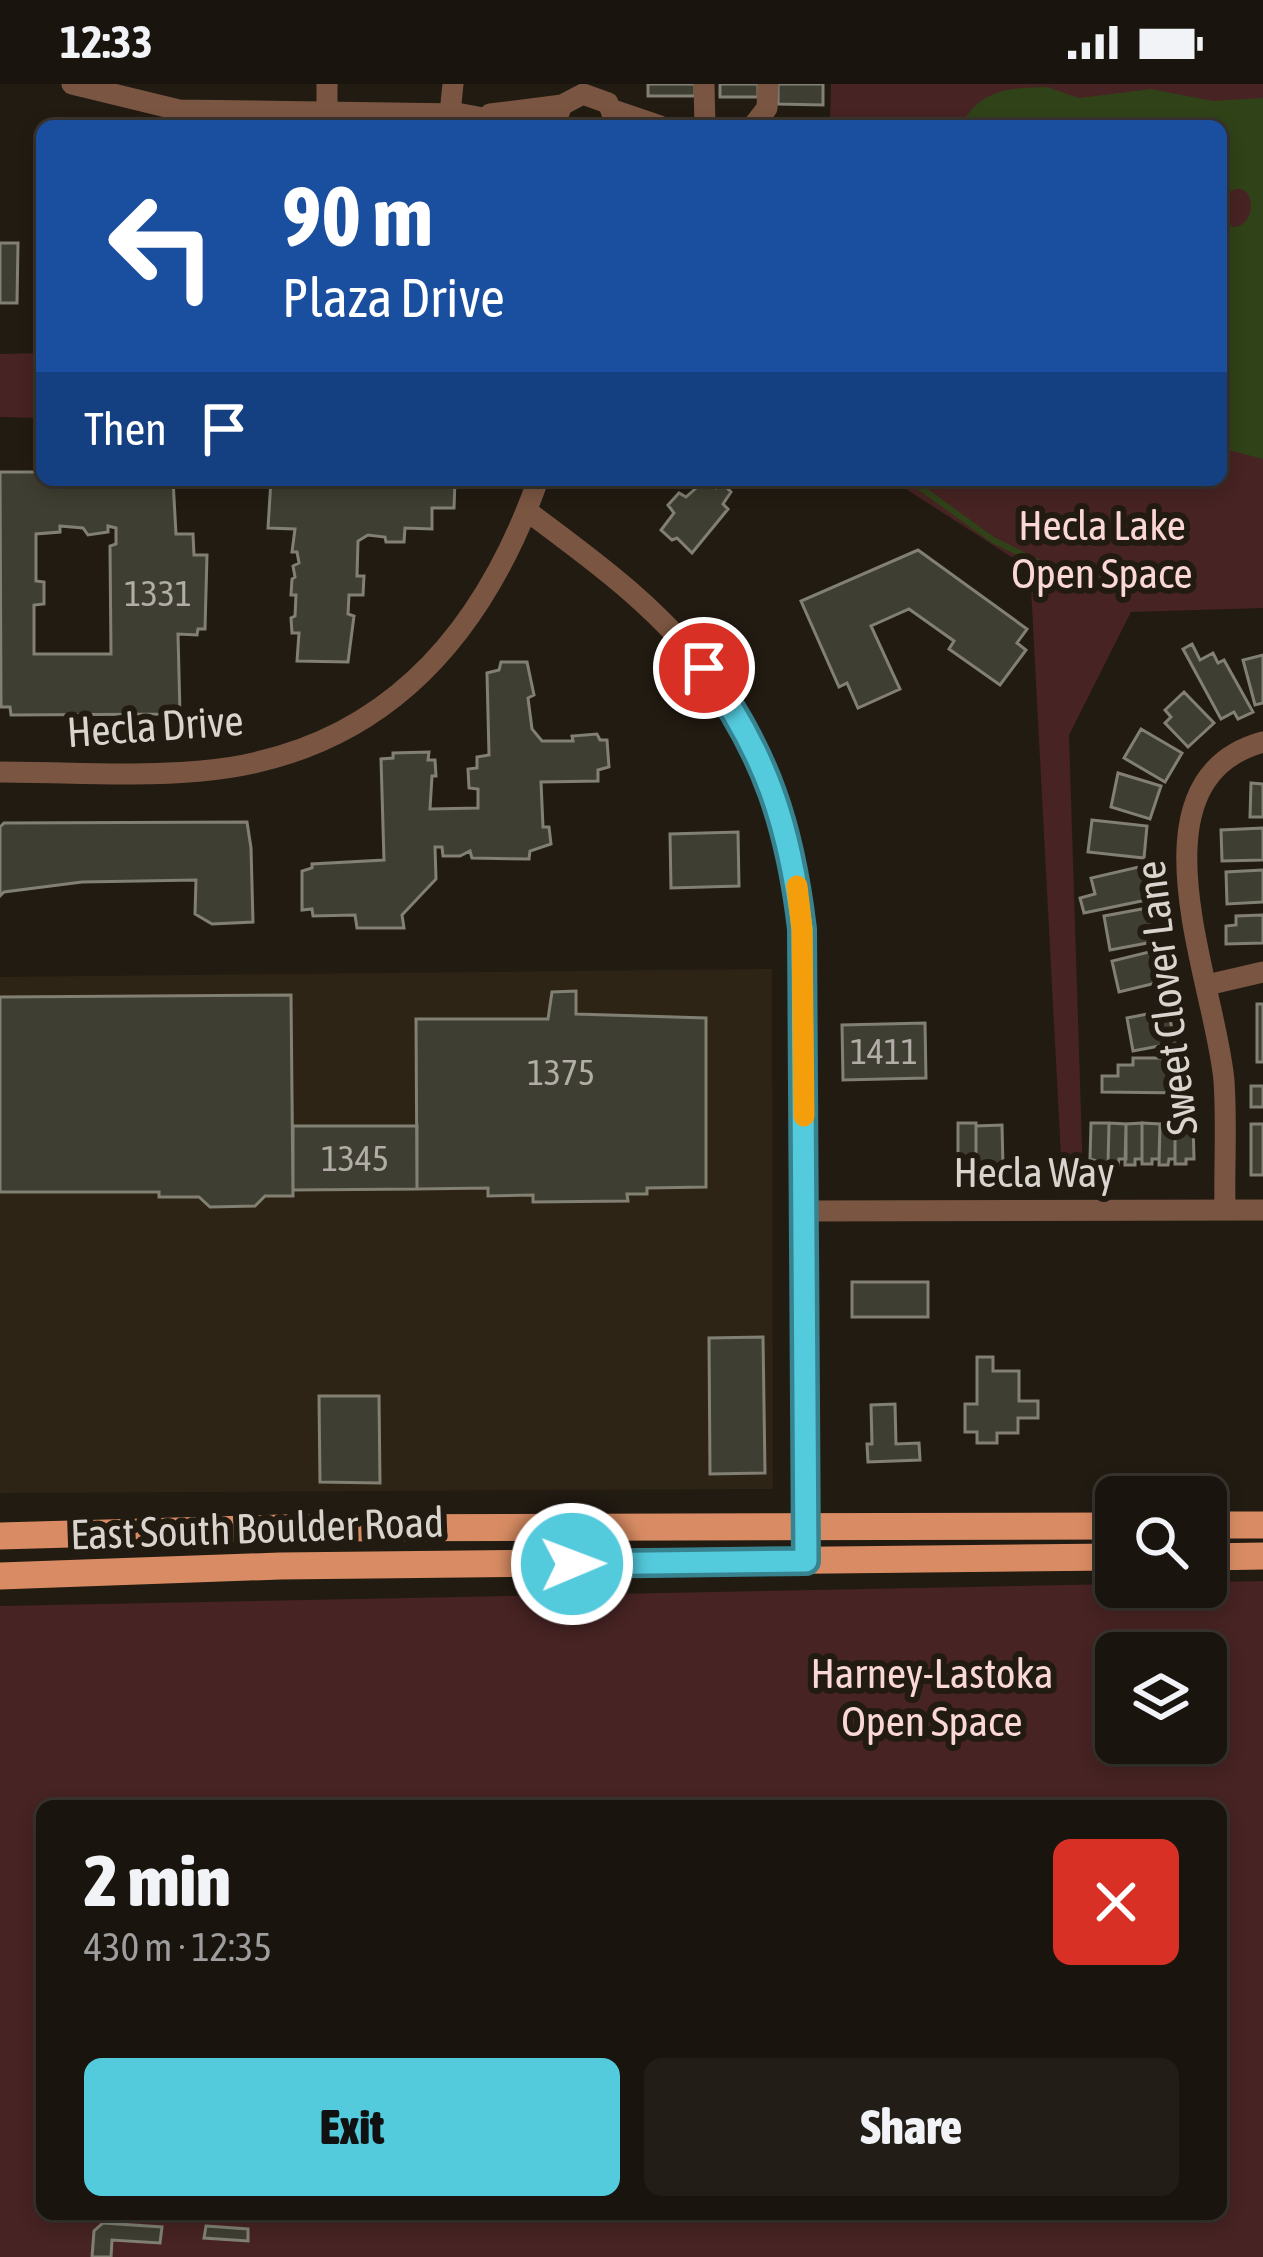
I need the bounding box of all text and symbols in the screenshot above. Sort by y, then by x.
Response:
text: 12:33 [60,16,153,68]
icon: left [84,168,240,324]
text: 90 m [282,168,433,264]
text: Plaza Drive [282,267,505,328]
icon: arrive [191,396,257,462]
text: Then [84,403,167,455]
park label: Hecla Lake Open Space [1011,501,1193,597]
house number: 1331 [124,572,192,614]
pin [653,617,755,719]
icon: arrive [671,635,737,701]
street label: Hecla Drive [65,696,245,756]
street label: Sweet Clover Lane [1125,858,1207,1138]
house number: 1411 [850,1030,918,1072]
house number: 1375 [527,1051,595,1093]
house number: 1345 [321,1137,389,1179]
street label: Hecla Way [953,1148,1115,1196]
map controls [1095,1476,1227,1764]
button: search [1095,1476,1227,1608]
street label: East South Boulder Road [69,1497,445,1559]
position arrow [509,1501,635,1627]
button: layers [1095,1632,1227,1764]
park label: Harney-Lastoka Open Space [810,1649,1054,1745]
text: 2 min [84,1839,231,1921]
button: close [1053,1839,1179,1965]
text: 430 m · 12:35 [84,1925,272,1969]
button: Exit [84,2058,620,2196]
button: Share [644,2058,1179,2196]

